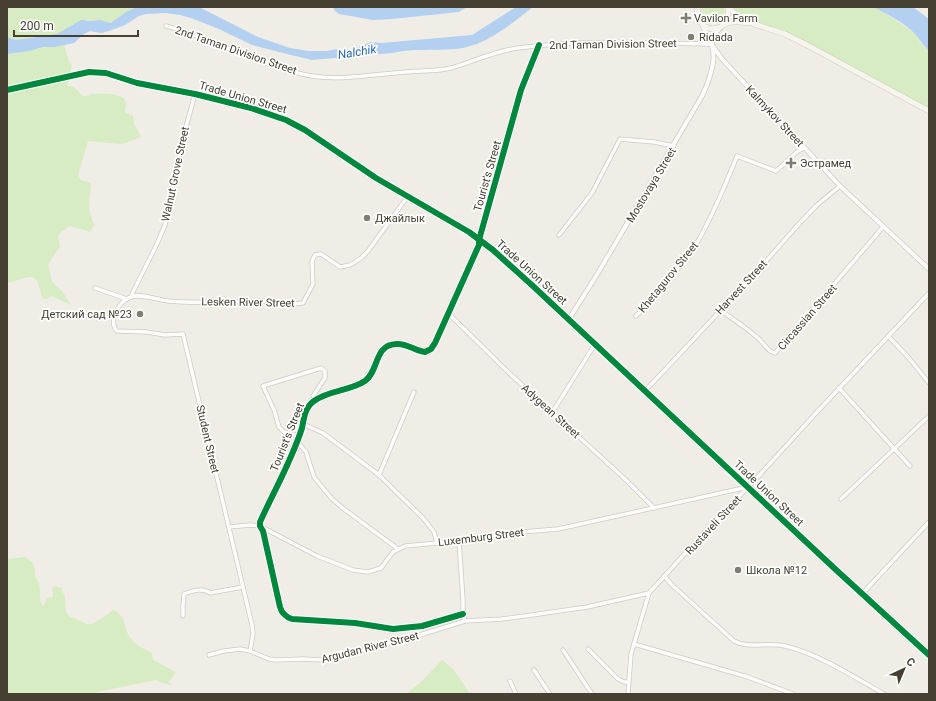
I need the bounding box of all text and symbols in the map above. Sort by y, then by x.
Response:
scale bar [14,12,138,38]
place label: Vavilon Farm [694,12,758,25]
marker: Vavilon Farm [681,13,691,23]
text: 200 m [20,19,54,33]
street label: 2nd Taman Division Street [173,24,299,78]
place label: Ridada [699,31,733,44]
marker: Ridada [686,32,696,42]
street label: 2nd Taman Division Street [549,37,677,52]
water label: Nalchik [337,42,378,62]
street label: Trade Union Street [198,79,288,116]
street label: Kalmykov Street [743,83,807,150]
street label: Walnut Grove Street [159,125,192,223]
street label: Tourist's Street [471,139,504,213]
street label: Mostovaya Street [624,145,679,225]
marker: Эстрамед [785,157,797,169]
place label: Эстрамед [800,157,852,170]
place label: Джайлык [375,212,425,225]
marker: Джайлык [362,213,372,223]
street label: Trade Union Street [494,237,570,308]
street label: Khetagurov Street [636,239,701,315]
street label: Harvest Street [713,257,770,317]
street label: Circassian Street [775,281,840,353]
street label: Lesken River Street [201,295,295,310]
place label: Детский сад №23 [41,308,132,321]
marker: Детский сад №23 [135,309,145,319]
street label: Adygean Street [519,382,583,441]
street label: Tourist's Street [268,401,307,473]
street label: Student Street [193,404,222,475]
street label: Trade Union Street [731,458,806,529]
street label: Rustaveli Street [683,493,744,558]
street label: Luxemburg Street [437,526,525,549]
place label: Школа №12 [746,564,807,577]
marker: Школа №12 [733,565,743,575]
street label: Argudan River Street [320,629,421,666]
north arrow [884,649,924,689]
text: С [903,655,918,669]

